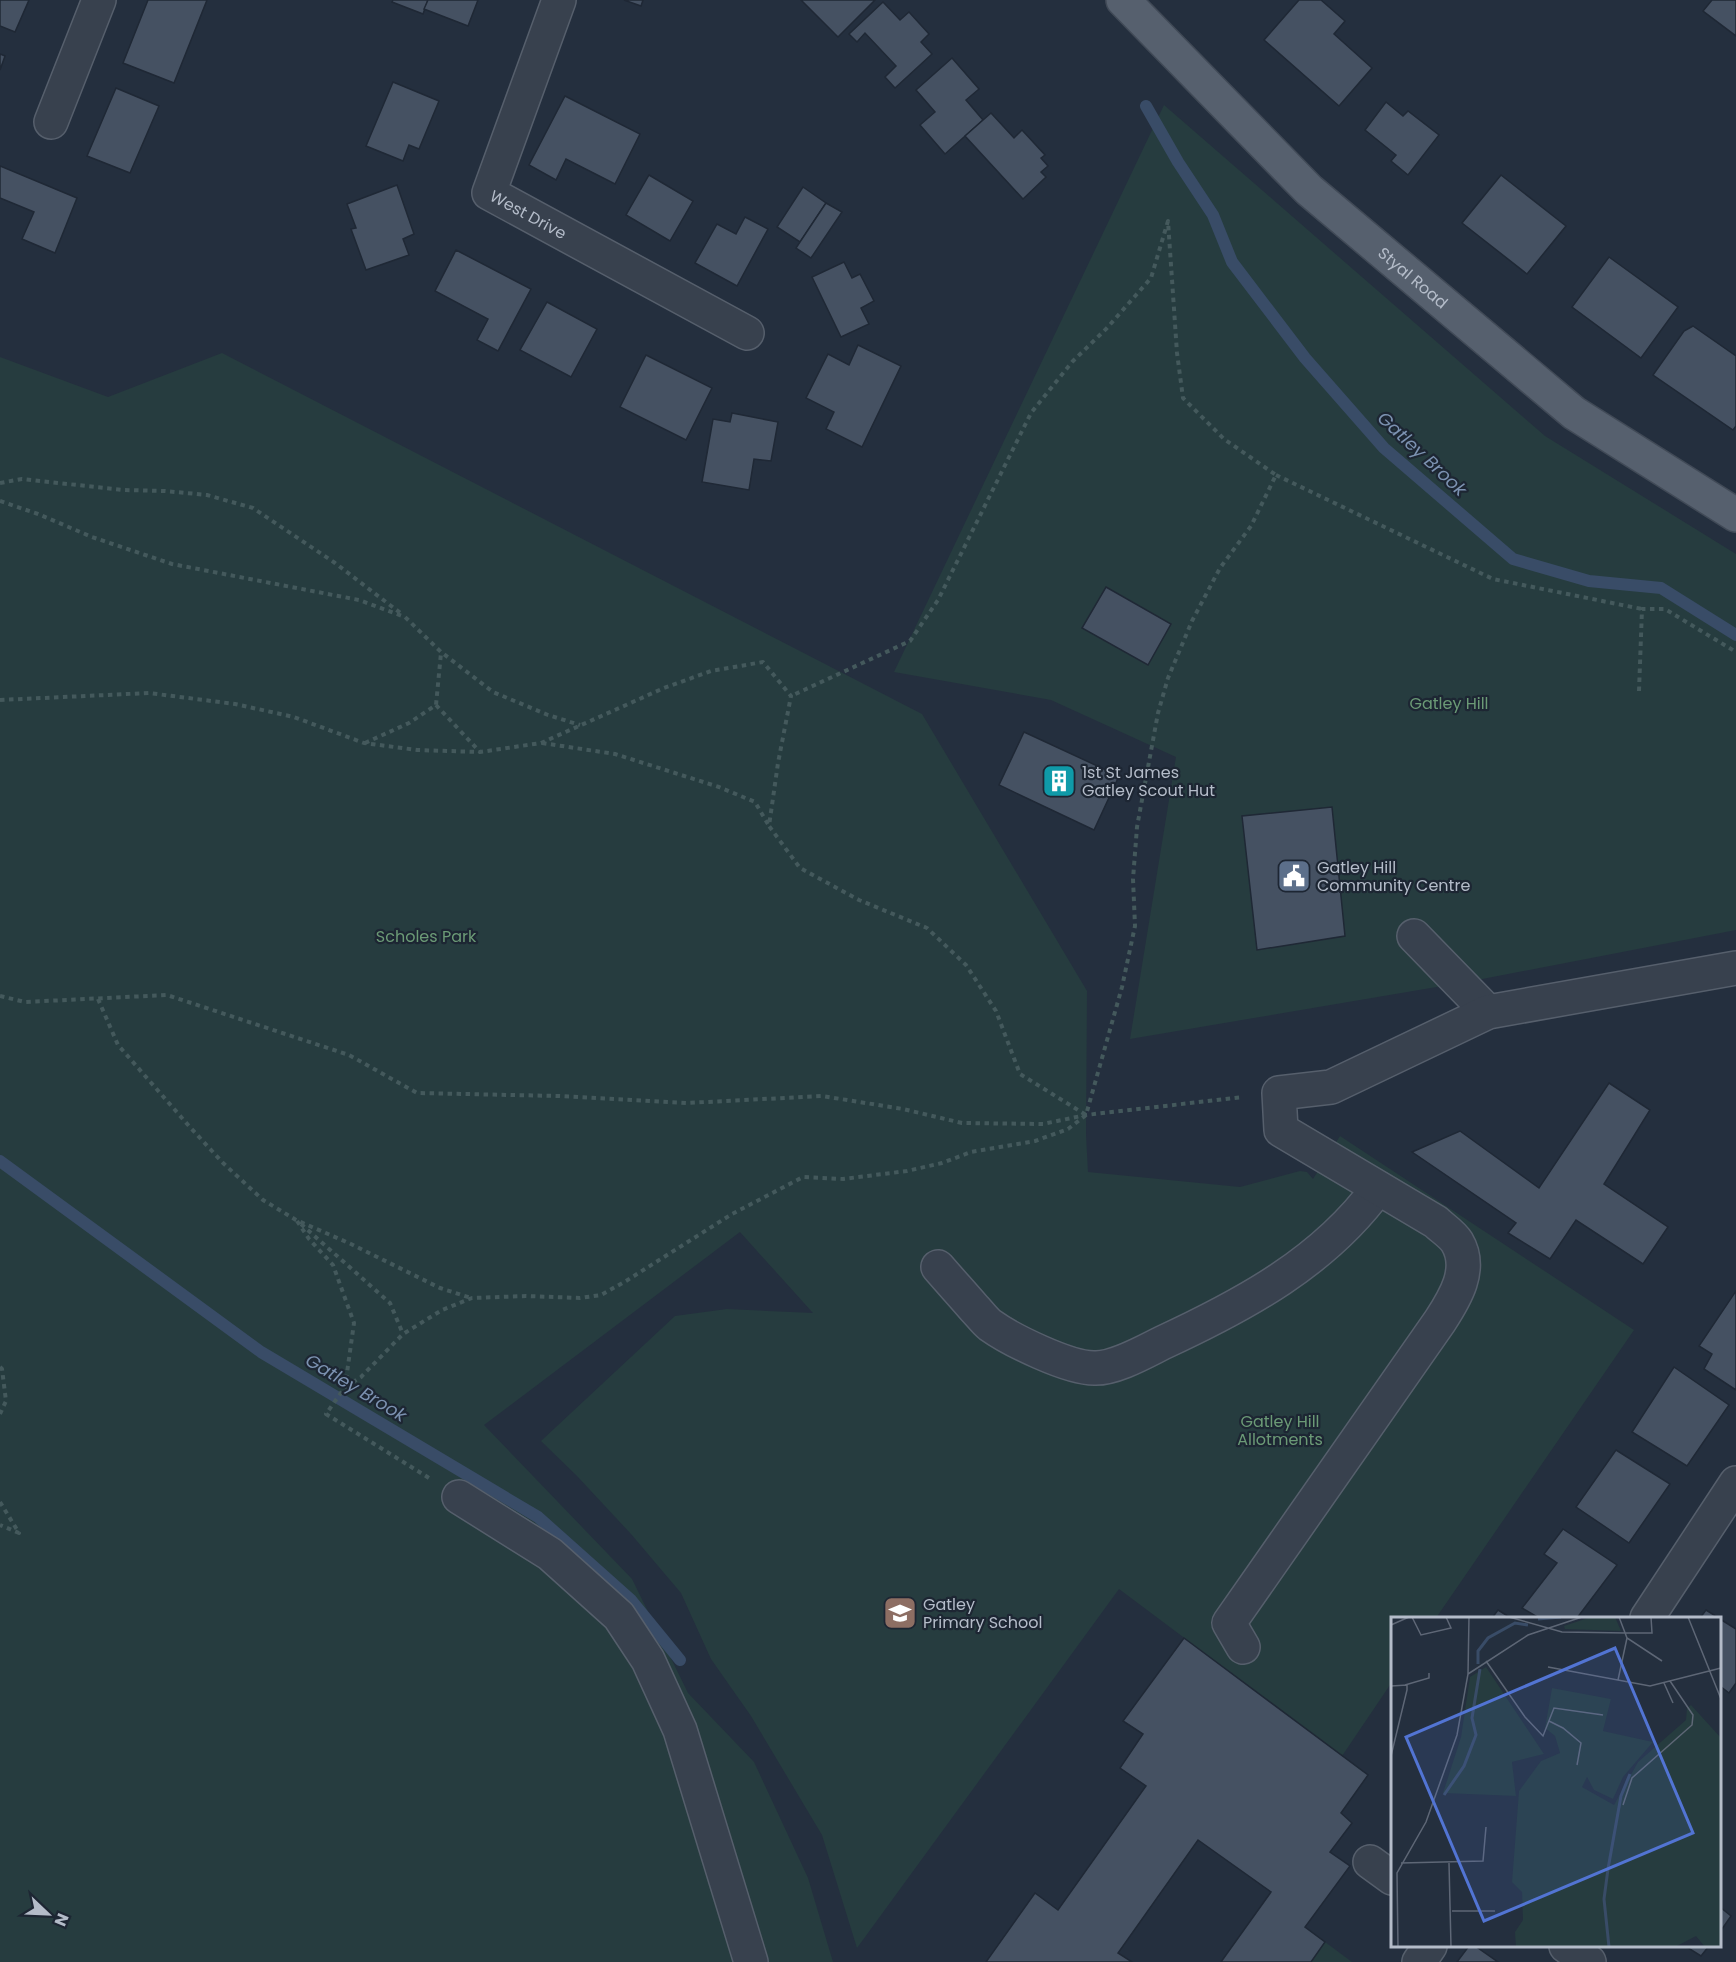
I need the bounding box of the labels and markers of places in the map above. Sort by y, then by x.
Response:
place label: 1st St James Gatley Scout Hut [1082,761,1215,802]
building icon: 1st St James Gatley Scout Hut [1041,763,1077,799]
place label: Gatley Hill Community Centre [1317,856,1470,897]
public building icon: Gatley Hill Community Centre [1276,858,1312,894]
place label: Gatley Primary School [923,1593,1042,1634]
school or university icon: Gatley Primary School [882,1595,918,1631]

